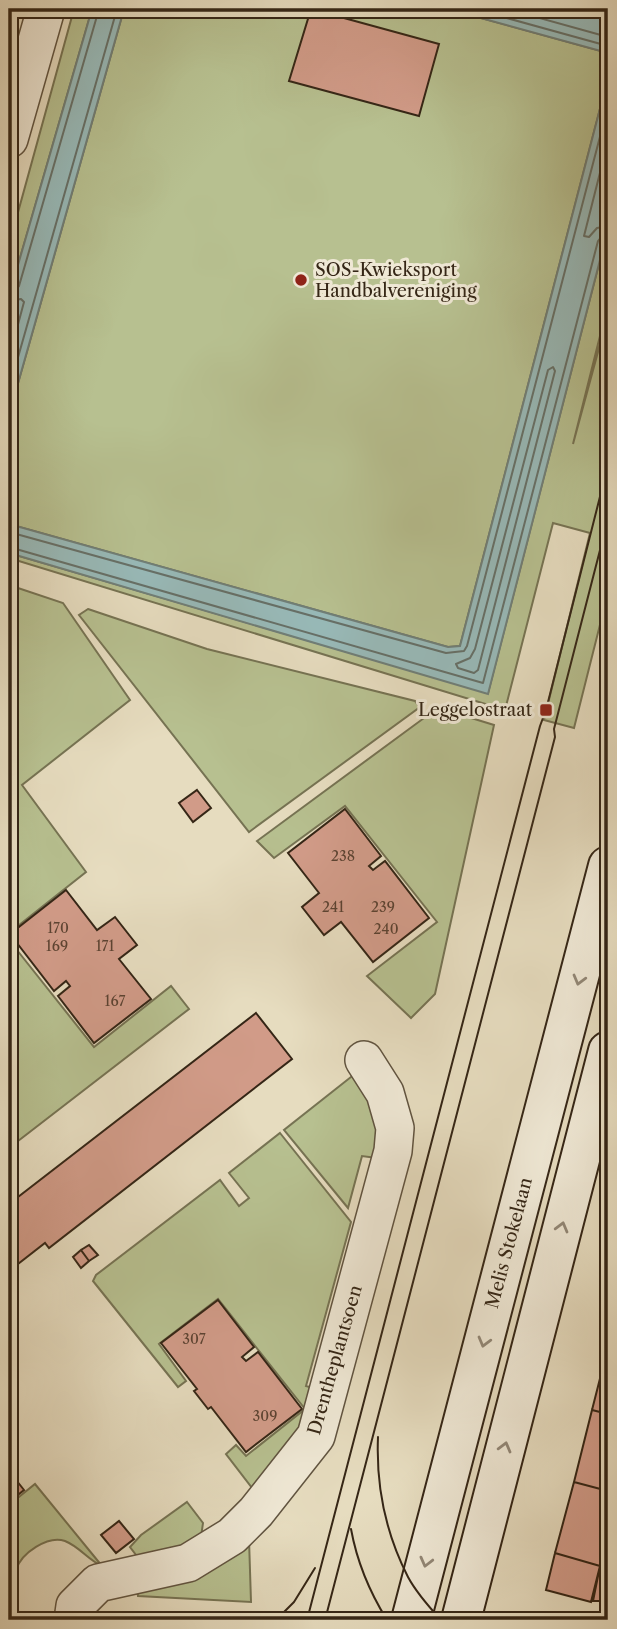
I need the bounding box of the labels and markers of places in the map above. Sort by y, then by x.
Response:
place label: SOS-Kwieksport Handbalvereniging [315,259,477,302]
marker: SOS-Kwieksport Handbalvereniging [293,272,309,288]
place label: Leggelostraat [418,699,533,721]
marker: Leggelostraat [538,702,554,718]

